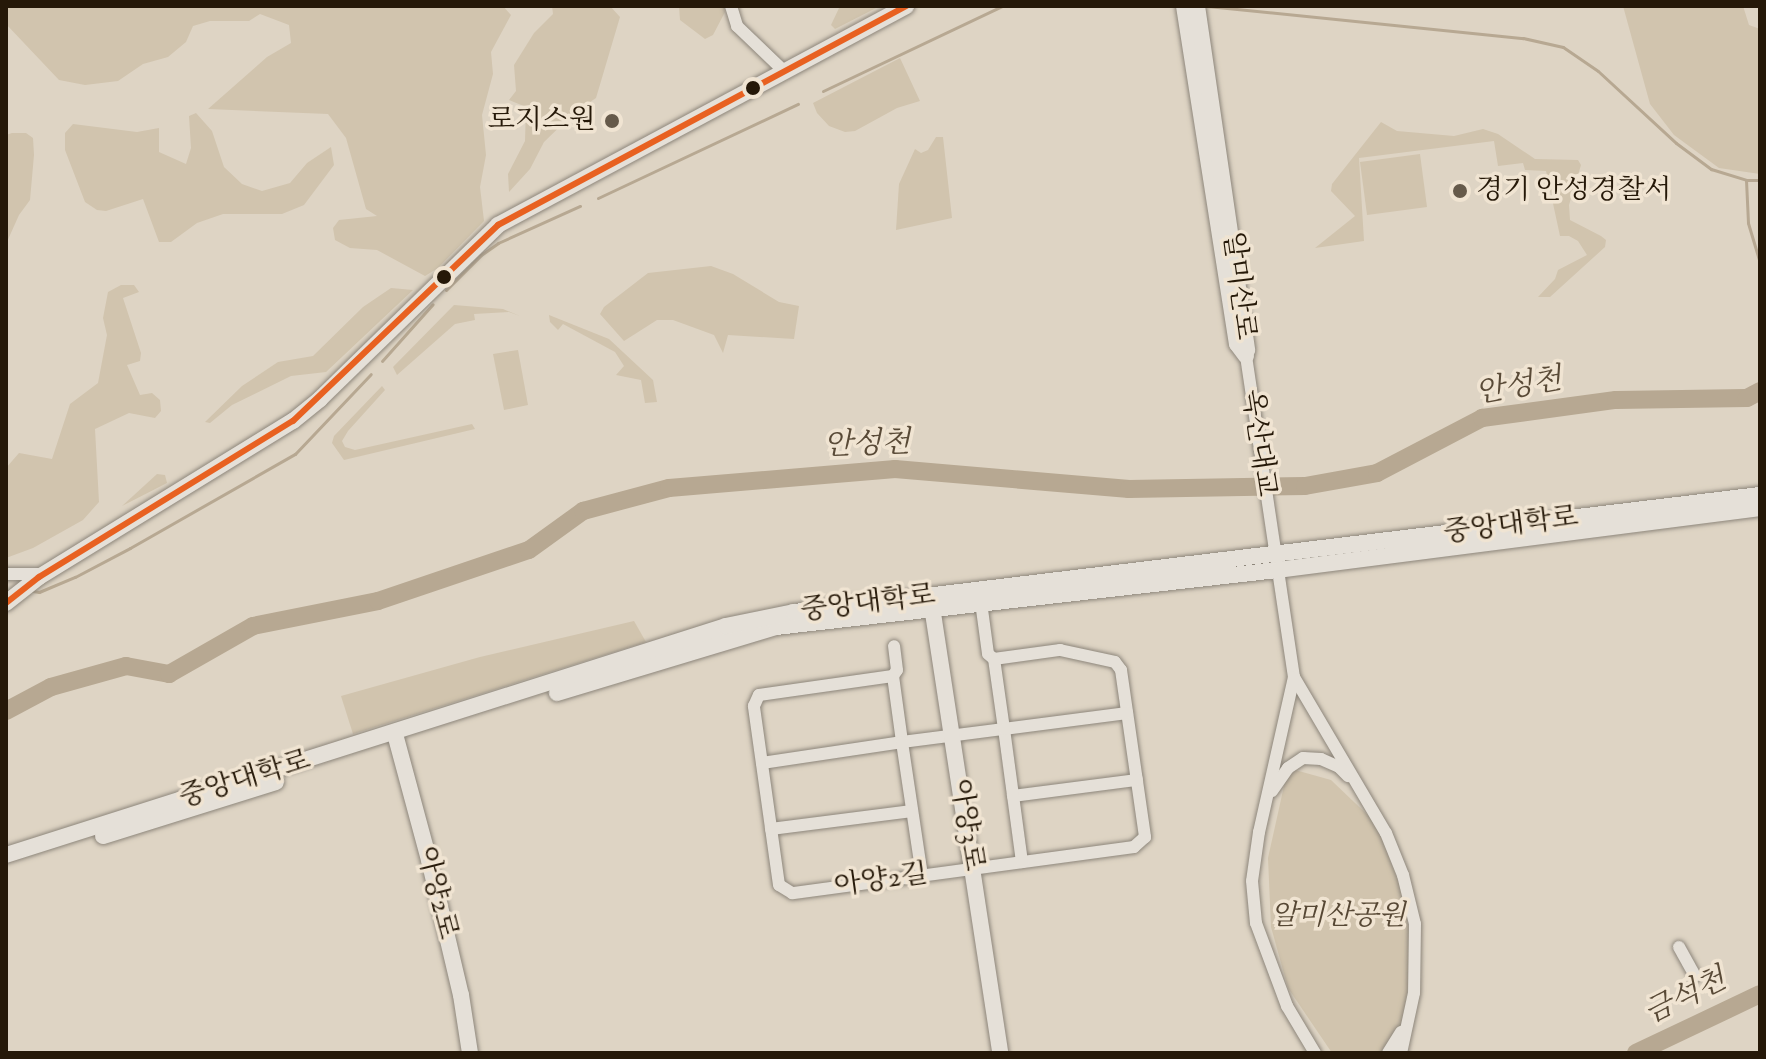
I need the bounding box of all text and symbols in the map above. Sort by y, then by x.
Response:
unlabelled marker [745,80,761,96]
place label: 로지스원 [488,104,596,138]
marker: 로지스원 [603,112,621,130]
place label: 경기 안성경찰서 [1476,174,1671,208]
marker: 경기 안성경찰서 [1451,182,1469,200]
street label: 알미산로 [1215,230,1261,342]
unlabelled marker [436,269,452,285]
water label: 안성천 [1473,363,1565,413]
street label: 옥산대교 [1234,387,1282,499]
water label: 안성천 [823,426,911,466]
street label: 중앙대학로 [1442,501,1580,551]
street label: 중앙대학로 [799,579,937,629]
street label: 중앙대학로 [175,744,315,816]
street label: 아양3로 [942,777,990,873]
street label: 아양2로 [408,843,464,943]
street label: 아양2길 [832,858,930,904]
park label: 알미산공원 [1270,900,1406,934]
water label: 금석천 [1639,963,1733,1033]

